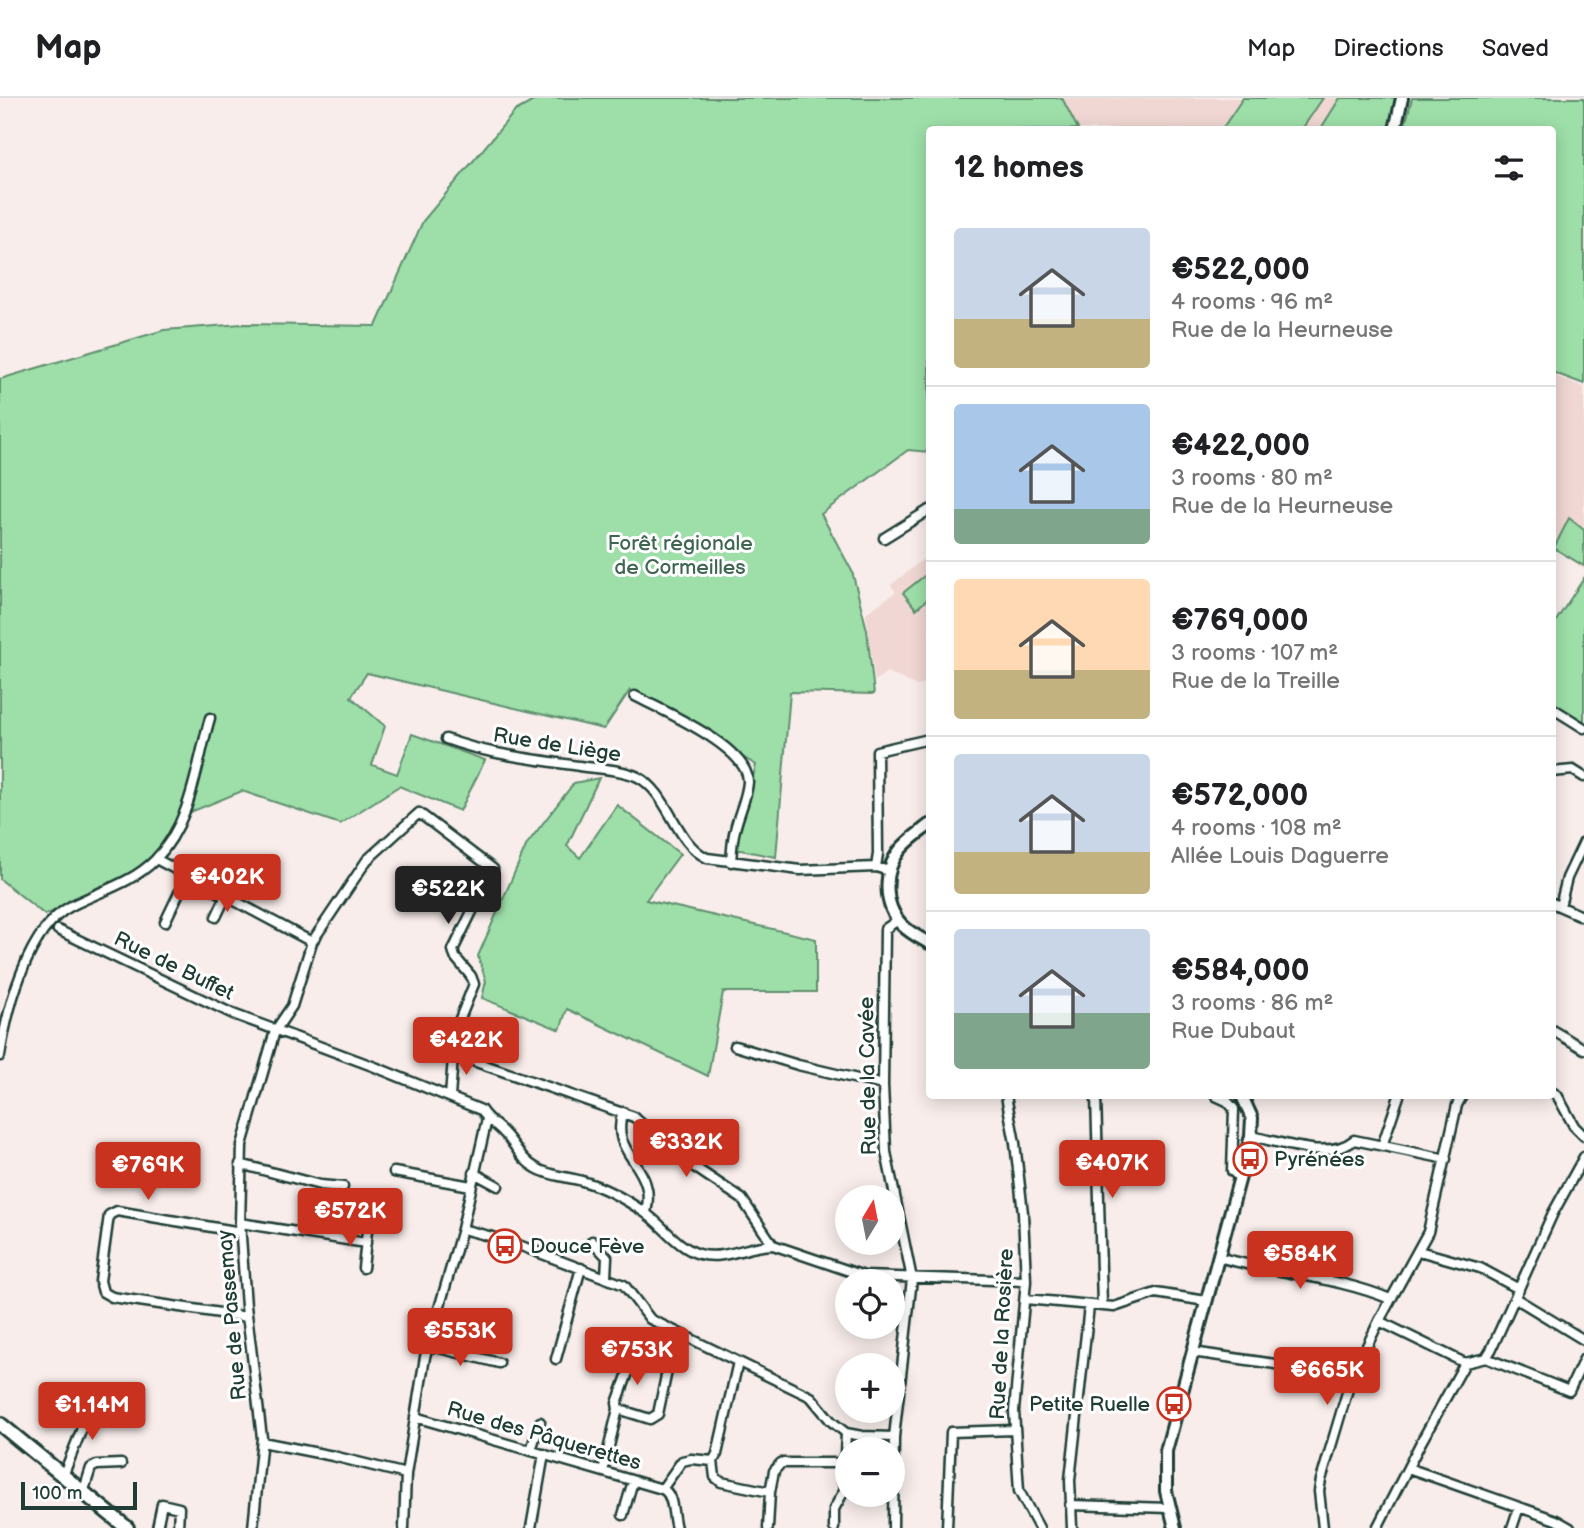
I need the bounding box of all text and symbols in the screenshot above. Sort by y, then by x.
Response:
text: Map [35,28,101,68]
text: Map [1247,34,1295,63]
text: Directions [1333,34,1444,63]
text: Saved [1482,34,1549,63]
icon: filters [1490,149,1528,187]
text: 12 homes [954,150,1084,186]
text: €522,000 [1171,252,1310,288]
icon: home [1010,256,1094,340]
text: 4 rooms · 96 m² [1171,288,1333,316]
text: Rue de la Heurneuse [1171,316,1393,344]
text: €422,000 [1171,428,1310,464]
icon: home [1010,432,1094,516]
text: 3 rooms · 80 m² [1171,464,1333,492]
text: Rue de la Heurneuse [1171,492,1393,520]
park label: Forêt régionale de Cormeilles [607,531,753,580]
text: €769,000 [1171,603,1308,639]
icon: home [1010,607,1094,691]
text: 3 rooms · 107 m² [1171,639,1338,667]
text: Rue de la Treille [1171,667,1340,695]
street label: Rue de Liège [491,723,623,767]
text: €572,000 [1171,778,1308,814]
icon: home [1010,782,1094,866]
text: 4 rooms · 108 m² [1171,814,1342,842]
text: Allée Louis Daguerre [1171,842,1389,870]
pin: €402K [178,854,276,914]
text: €402K [190,863,264,891]
pin: €522K [399,866,497,926]
text: €522K [411,875,485,903]
street label: Rue de Buffet [110,926,239,1006]
text: €584,000 [1171,953,1309,989]
icon: home [1010,957,1094,1041]
text: 3 rooms · 86 m² [1171,989,1333,1017]
street label: Rue de la Cavée [854,996,882,1156]
text: Rue Dubaut [1171,1017,1295,1045]
pin: €422K [417,1018,515,1077]
text: €422K [429,1026,503,1054]
pin: €332K [637,1119,735,1179]
text: €332K [649,1128,723,1156]
pin: €407K [1063,1140,1161,1200]
bus stop icon: Pyrénées [1231,1140,1269,1178]
pin: €769K [99,1142,197,1202]
place label: Pyrénées [1274,1147,1365,1172]
text: €407K [1075,1149,1149,1177]
text: €769K [112,1151,184,1179]
north arrow [835,1185,905,1255]
map controls [835,1185,905,1507]
pin: €572K [301,1188,399,1248]
text: €572K [314,1197,386,1225]
bus stop icon: Douce Fève [486,1227,524,1265]
street label: Rue de Passemay [212,1228,252,1401]
pin: €584K [1251,1232,1349,1291]
place label: Douce Fève [530,1234,644,1259]
text: €584K [1263,1240,1337,1268]
street label: Rue de la Rosière [985,1248,1019,1420]
button: locate [835,1269,905,1339]
pin: €553K [411,1308,509,1368]
text: €553K [424,1317,496,1345]
pin: €753K [588,1328,686,1387]
text: €753K [601,1336,673,1364]
pin: €665K [1278,1348,1376,1407]
button: + [835,1353,905,1423]
text: €665K [1290,1356,1364,1384]
pin: €1.14M [35,1382,149,1442]
bus stop icon: Petite Ruelle [1155,1385,1193,1423]
text: €1.14M [54,1391,130,1419]
place label: Petite Ruelle [1029,1392,1150,1417]
street label: Rue des Pâquerettes [444,1396,644,1476]
button: − [835,1437,905,1507]
scale bar [21,1479,136,1511]
text: 100 m [32,1482,83,1505]

